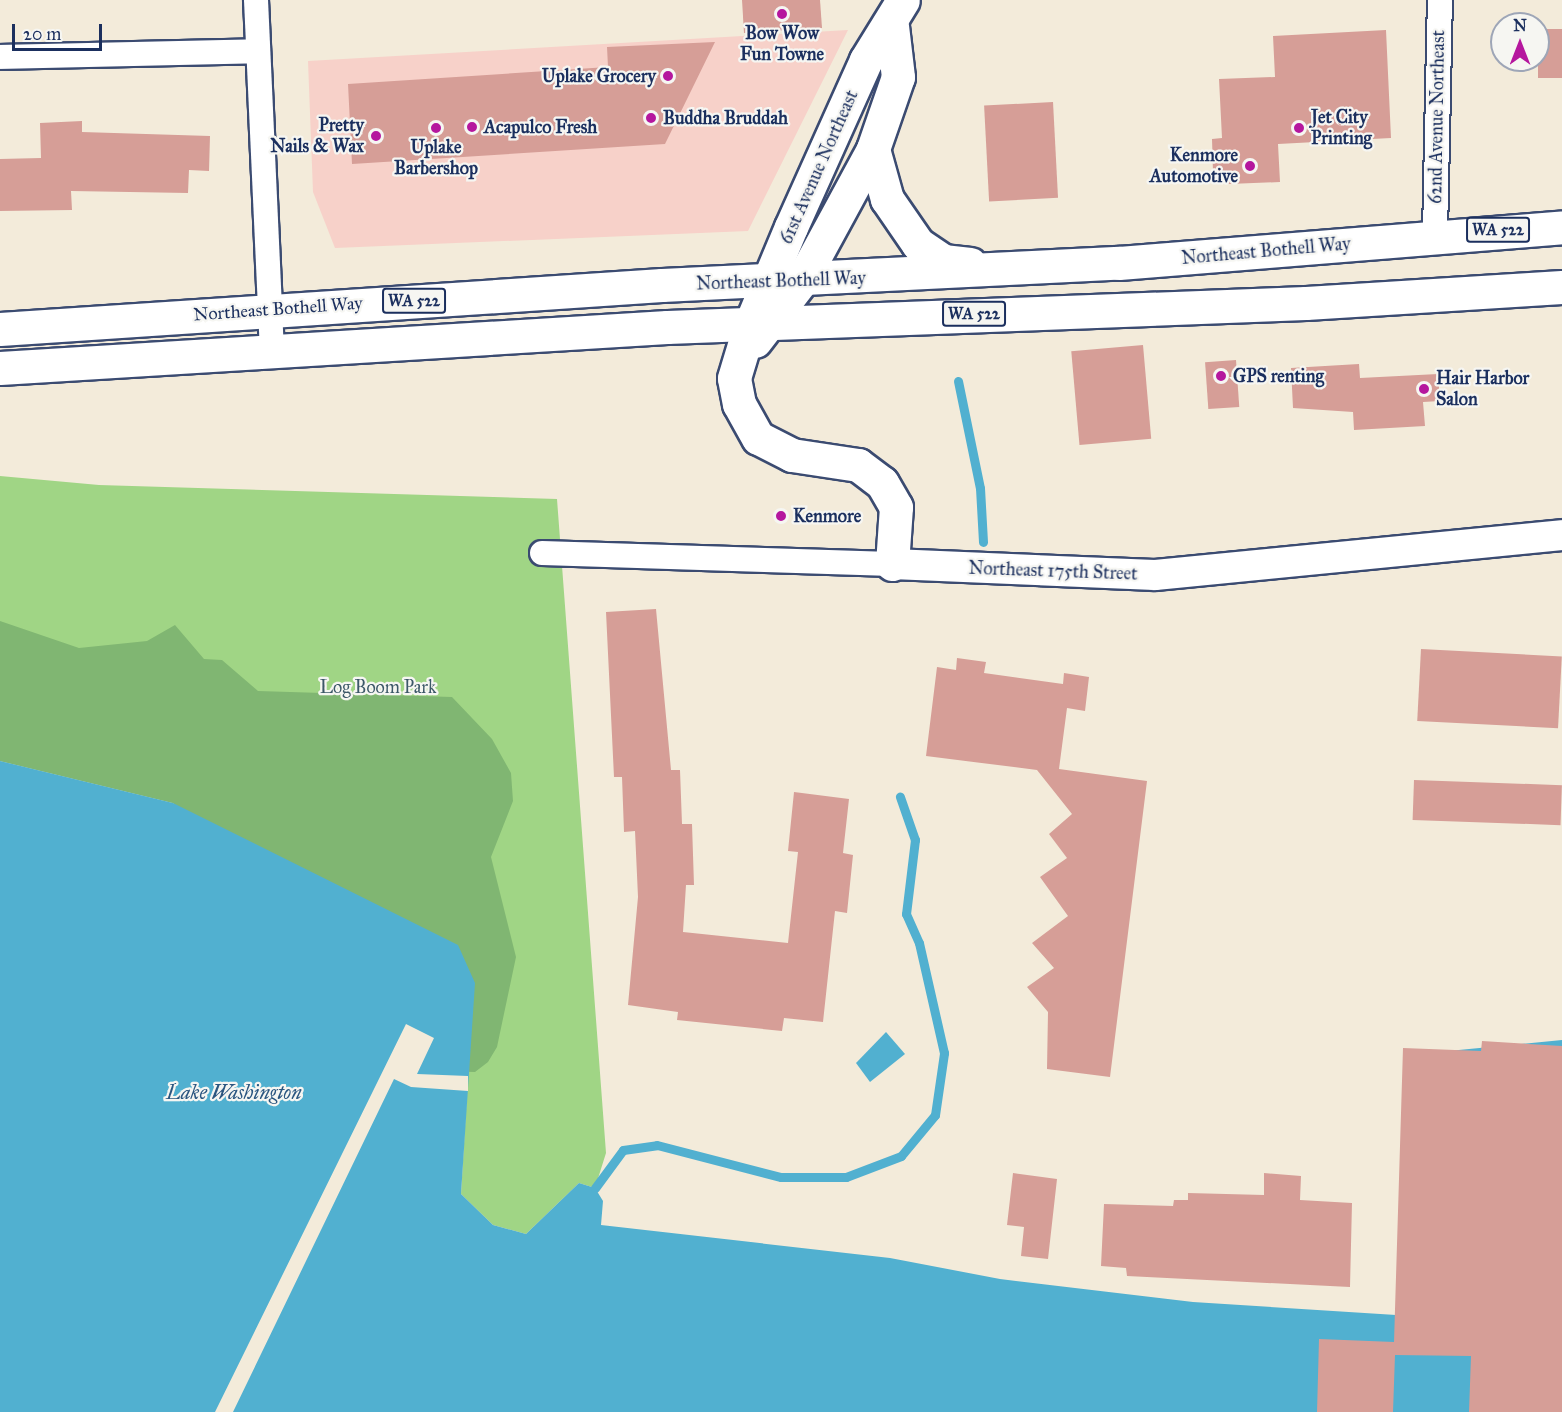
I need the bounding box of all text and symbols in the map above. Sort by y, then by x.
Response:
marker: Bow Wow Fun Towne [775,7,789,21]
scale bar [15,12,105,50]
north arrow [1490,12,1550,72]
text: N [1513,16,1527,35]
text: 20 m [23,23,61,45]
place label: Bow Wow Fun Towne [740,23,824,66]
street label: 62nd Avenue Northeast [1425,30,1449,204]
place label: Uplake Grocery [542,65,656,87]
marker: Uplake Grocery [661,69,675,83]
street label: 61st Avenue Northeast [775,87,863,247]
place label: Buddha Bruddah [663,107,788,129]
place label: Jet City Printing [1311,107,1372,150]
marker: Buddha Bruddah [644,111,658,125]
place label: Pretty Nails & Wax [270,115,364,158]
place label: Acapulco Fresh [484,116,597,138]
marker: Acapulco Fresh [465,120,479,134]
marker: Uplake Barbershop [429,121,443,135]
marker: Jet City Printing [1292,121,1306,135]
marker: Pretty Nails & Wax [369,129,383,143]
place label: Uplake Barbershop [394,137,478,180]
place label: Kenmore Automotive [1150,145,1238,188]
marker: Kenmore Automotive [1243,159,1257,173]
road number: WA 522 [1465,217,1531,243]
street label: Northeast Bothell Way [1181,233,1351,269]
street label: Northeast Bothell Way [696,267,866,295]
road number: WA 522 [381,288,447,314]
street label: Northeast Bothell Way [193,292,363,326]
road number: WA 522 [941,301,1007,327]
place label: GPS renting [1233,365,1324,387]
place label: Hair Harbor Salon [1436,368,1529,410]
marker: GPS renting [1214,369,1228,383]
marker: Hair Harbor Salon [1417,382,1431,396]
place label: Kenmore [793,505,861,527]
marker: Kenmore [774,509,788,523]
street label: Northeast 175th Street [968,557,1138,585]
park label: Log Boom Park [320,676,436,698]
water label: Lake Washington [166,1080,302,1104]

